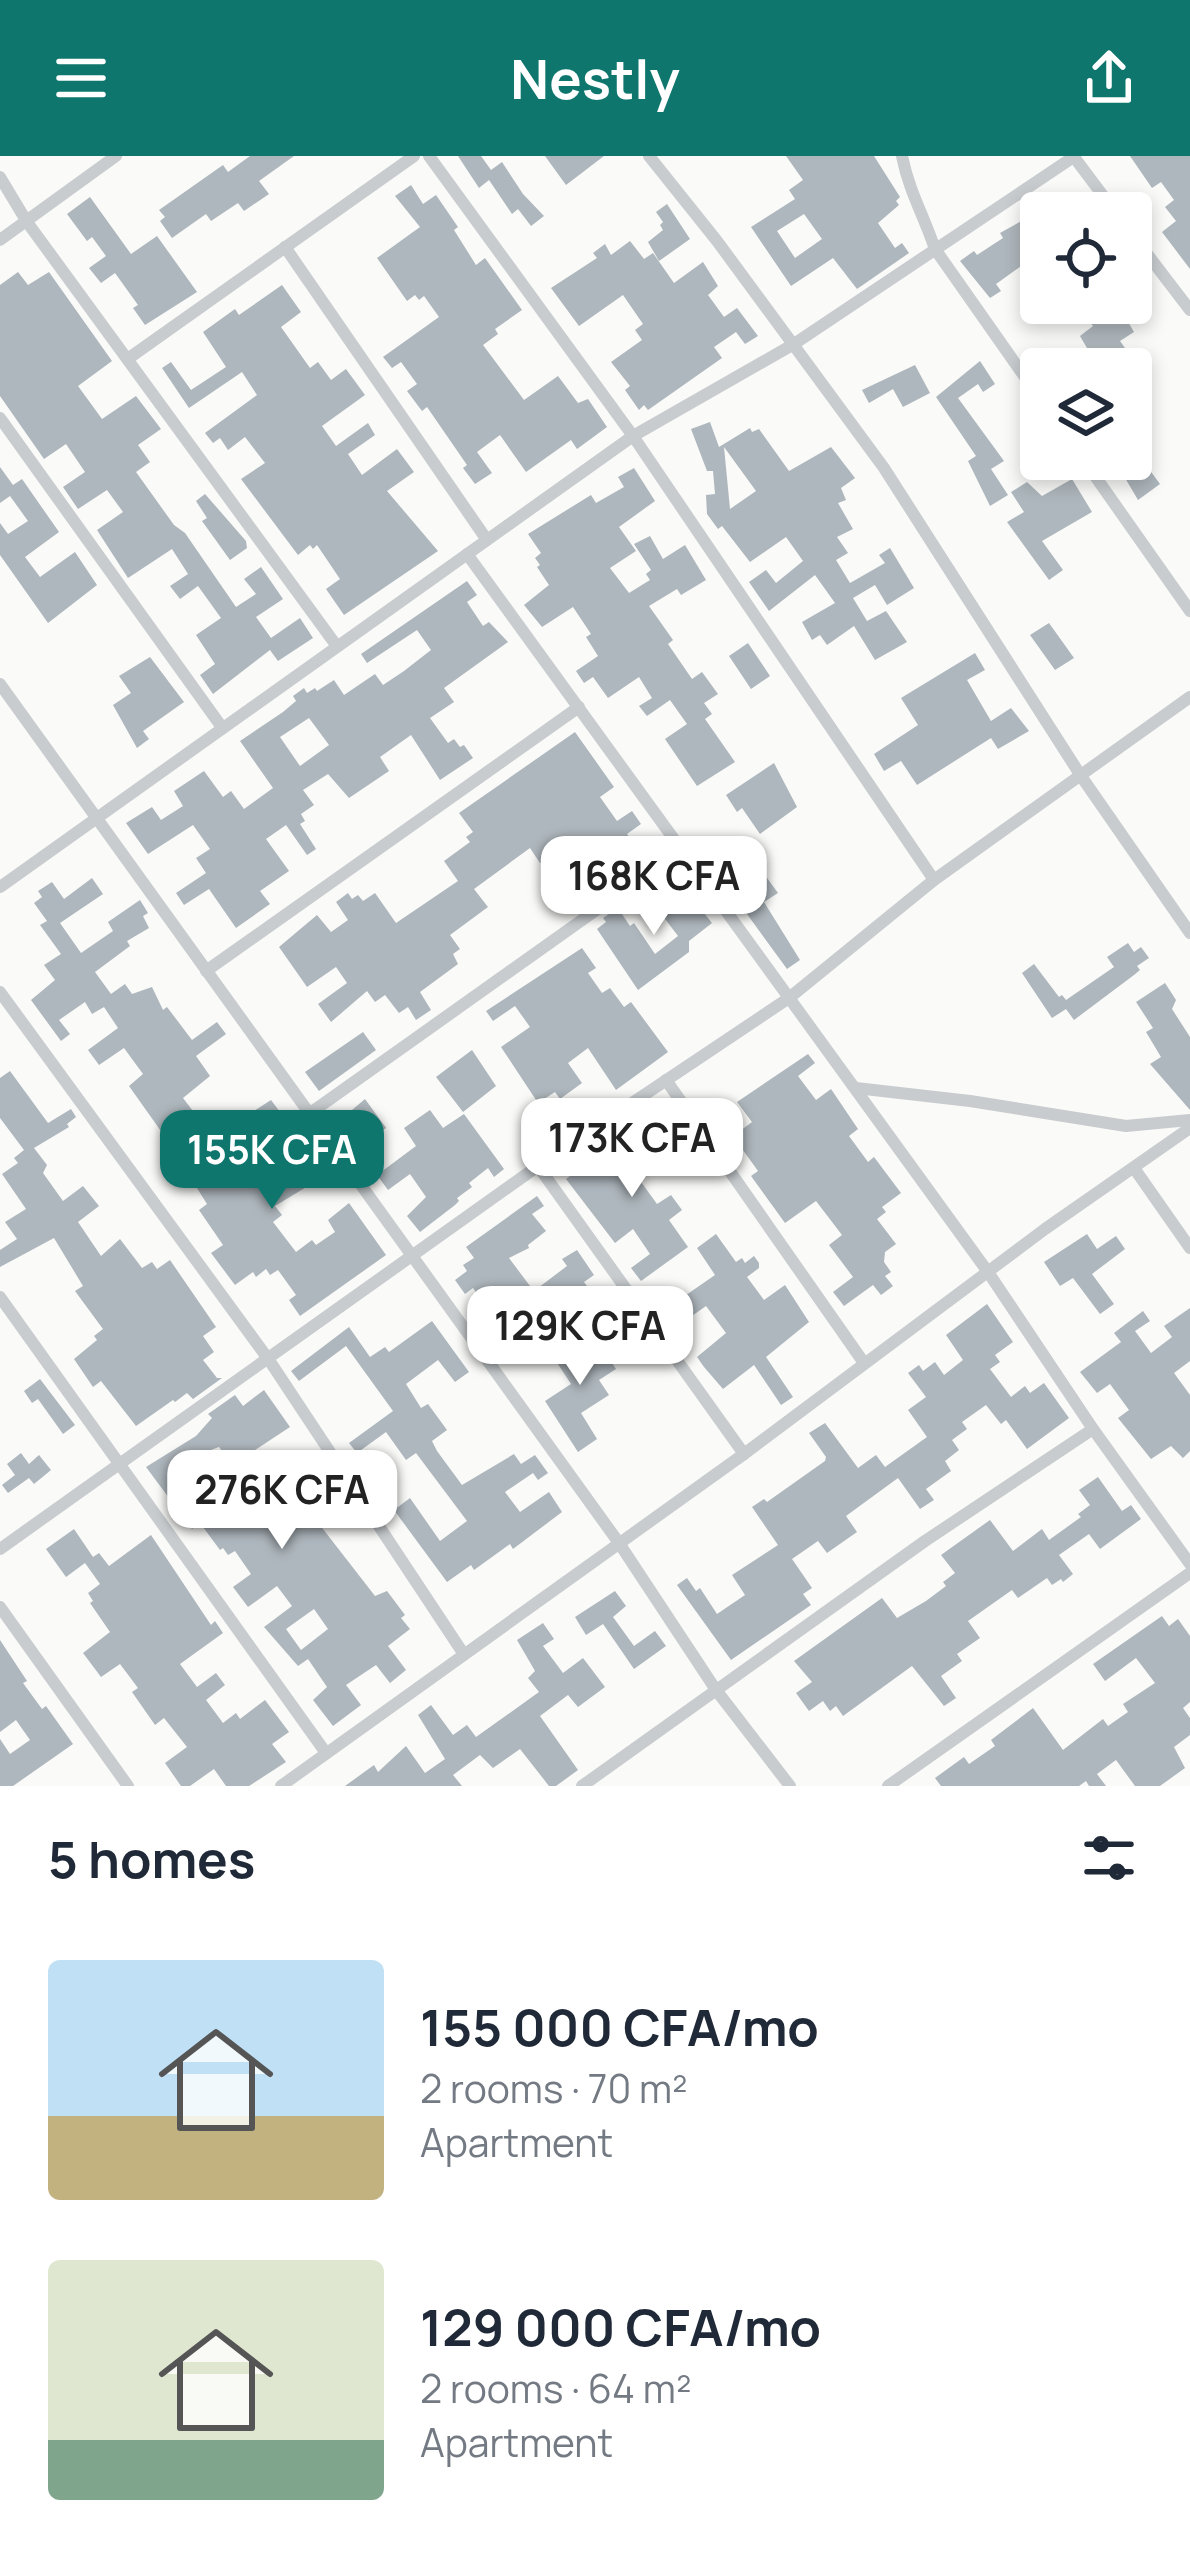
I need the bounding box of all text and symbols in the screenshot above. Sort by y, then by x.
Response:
text: Nestly [510,41,680,115]
icon: menu [48,45,114,111]
icon: share [1076,45,1142,111]
map controls [1020,192,1152,480]
button: locate [1020,192,1152,324]
button: layers [1020,348,1152,480]
pin: 168K CFA [530,836,778,938]
text: 168K CFA [568,848,740,902]
pin: 173K CFA [508,1098,756,1200]
pin: 155K CFA [148,1110,396,1212]
text: 173K CFA [548,1110,716,1164]
text: 155K CFA [187,1122,357,1176]
pin: 129K CFA [456,1286,704,1388]
text: 129K CFA [494,1298,666,1352]
pin: 276K CFA [158,1450,406,1552]
text: 276K CFA [194,1462,370,1516]
text: 5 homes [48,1824,255,1893]
icon: filters [1076,1825,1142,1891]
text: 155 000 CFA/mo [420,1992,819,2061]
icon: home [144,2008,288,2152]
text: 2 rooms · 70 m² [420,2061,688,2115]
text: Apartment [420,2115,613,2169]
text: 129 000 CFA/mo [420,2292,821,2361]
icon: home [144,2308,288,2452]
text: 2 rooms · 64 m² [420,2361,691,2415]
text: Apartment [420,2415,613,2469]

